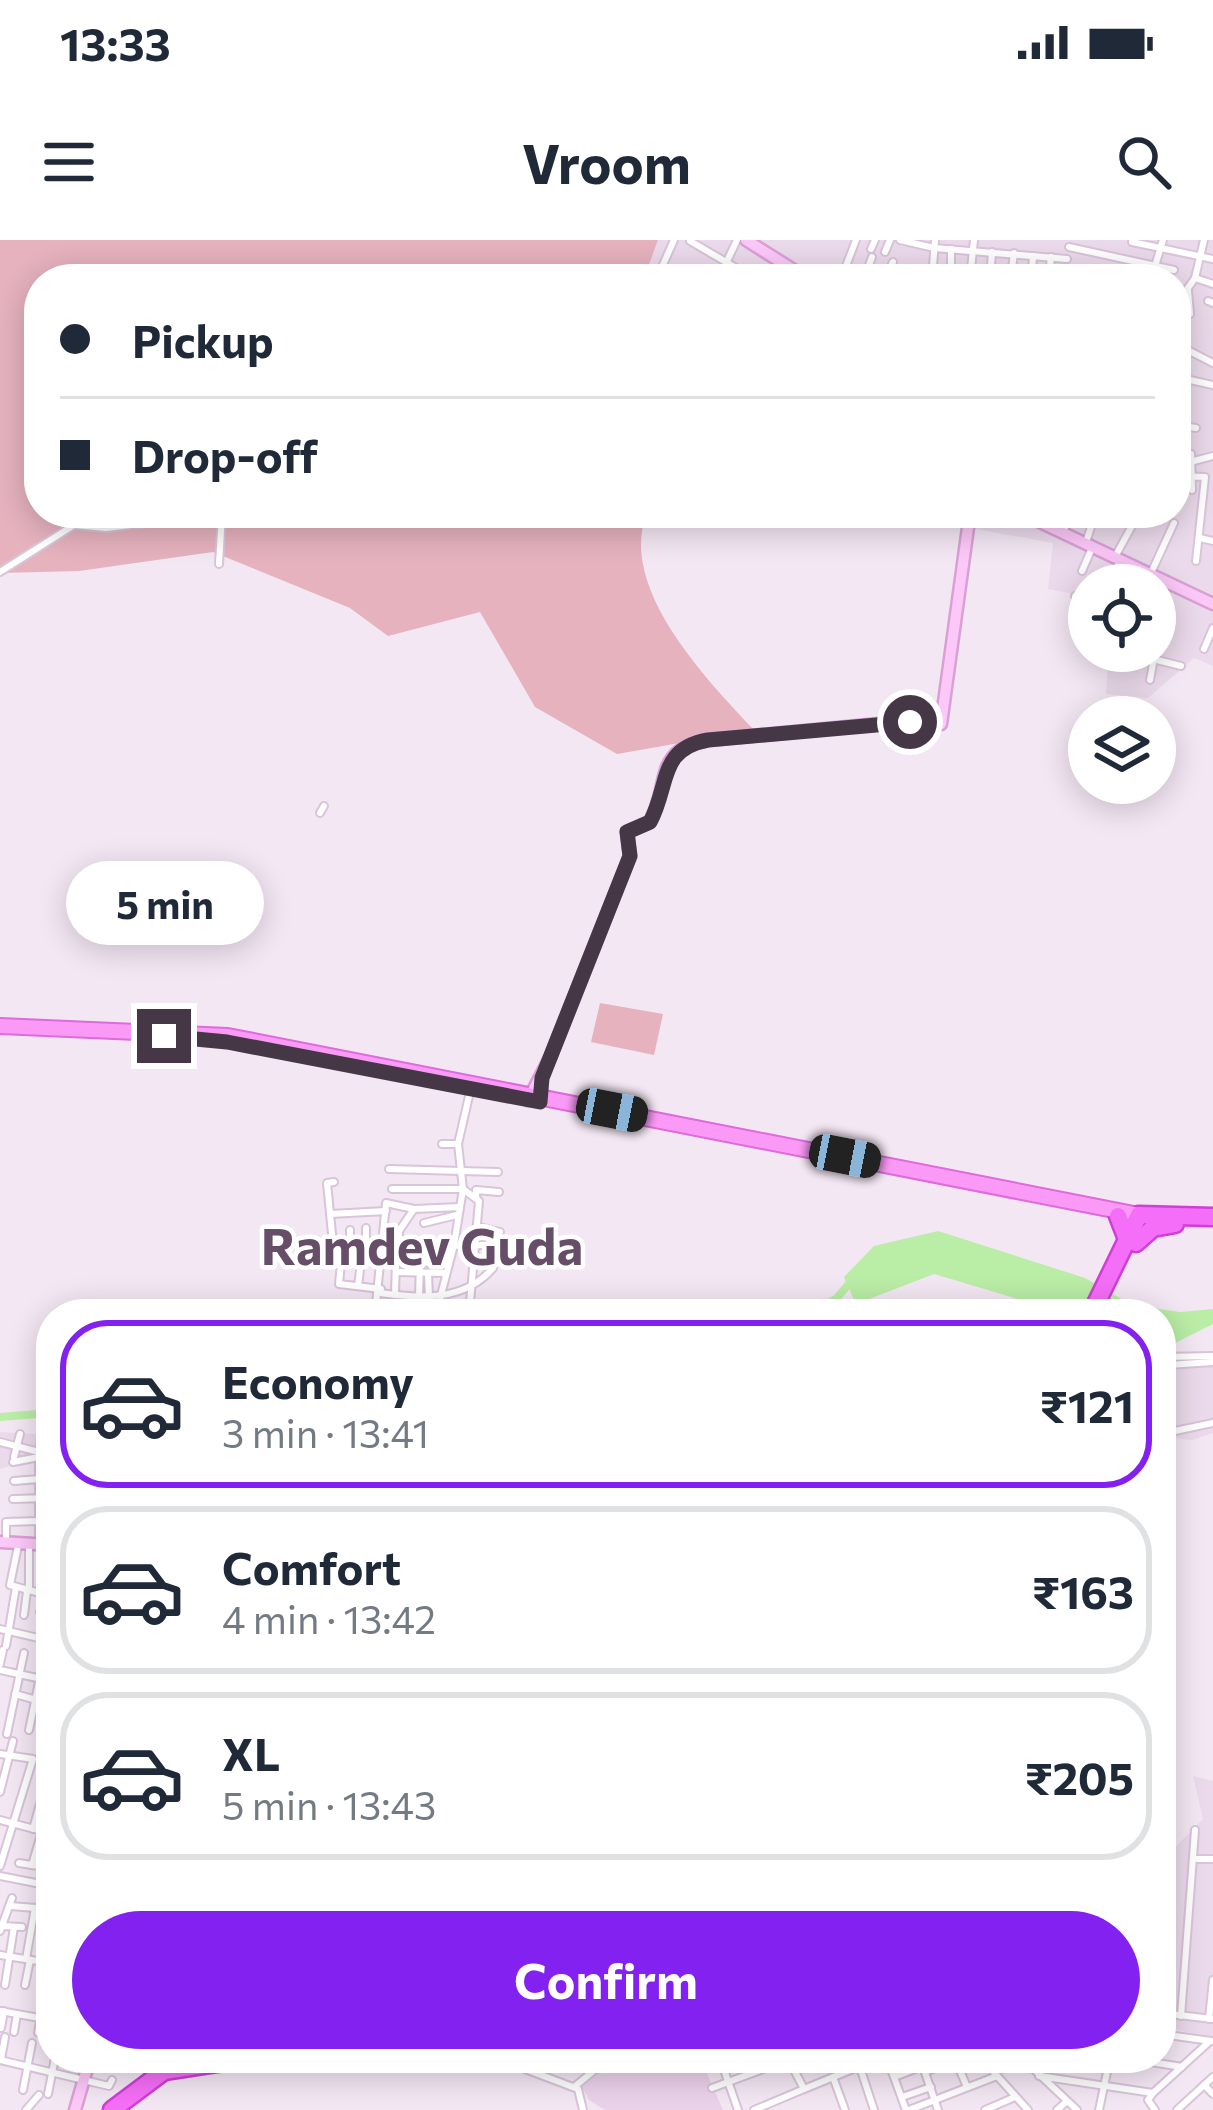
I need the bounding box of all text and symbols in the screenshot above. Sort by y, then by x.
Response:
text: 13:33 [60,15,171,70]
icon: menu [36,129,102,195]
text: Vroom [522,129,691,195]
icon: search [1111,129,1177,195]
text: Pickup [132,312,274,367]
text: Drop-off [132,427,318,482]
map controls [1068,564,1176,804]
button: locate [1068,564,1176,672]
route start [883,695,937,749]
button: layers [1068,696,1176,804]
callout: 5 min [65,862,263,946]
text: 5 min [116,879,214,927]
route end [137,1009,191,1063]
car [573,1085,651,1135]
car [806,1131,884,1181]
district label: Ramdev Guda [261,1213,583,1276]
icon: car [78,1350,186,1458]
text: Economy [222,1353,414,1408]
text: ₹121 [1040,1377,1134,1432]
text: 3 min · 13:41 [222,1408,429,1456]
icon: car [78,1536,186,1644]
text: Comfort [222,1539,401,1594]
text: ₹163 [1032,1563,1134,1618]
text: 4 min · 13:42 [222,1594,436,1642]
icon: car [78,1722,186,1830]
text: XL [222,1725,280,1780]
text: ₹205 [1025,1749,1134,1804]
text: 5 min · 13:43 [222,1780,436,1828]
button: Confirm [72,1911,1140,2049]

